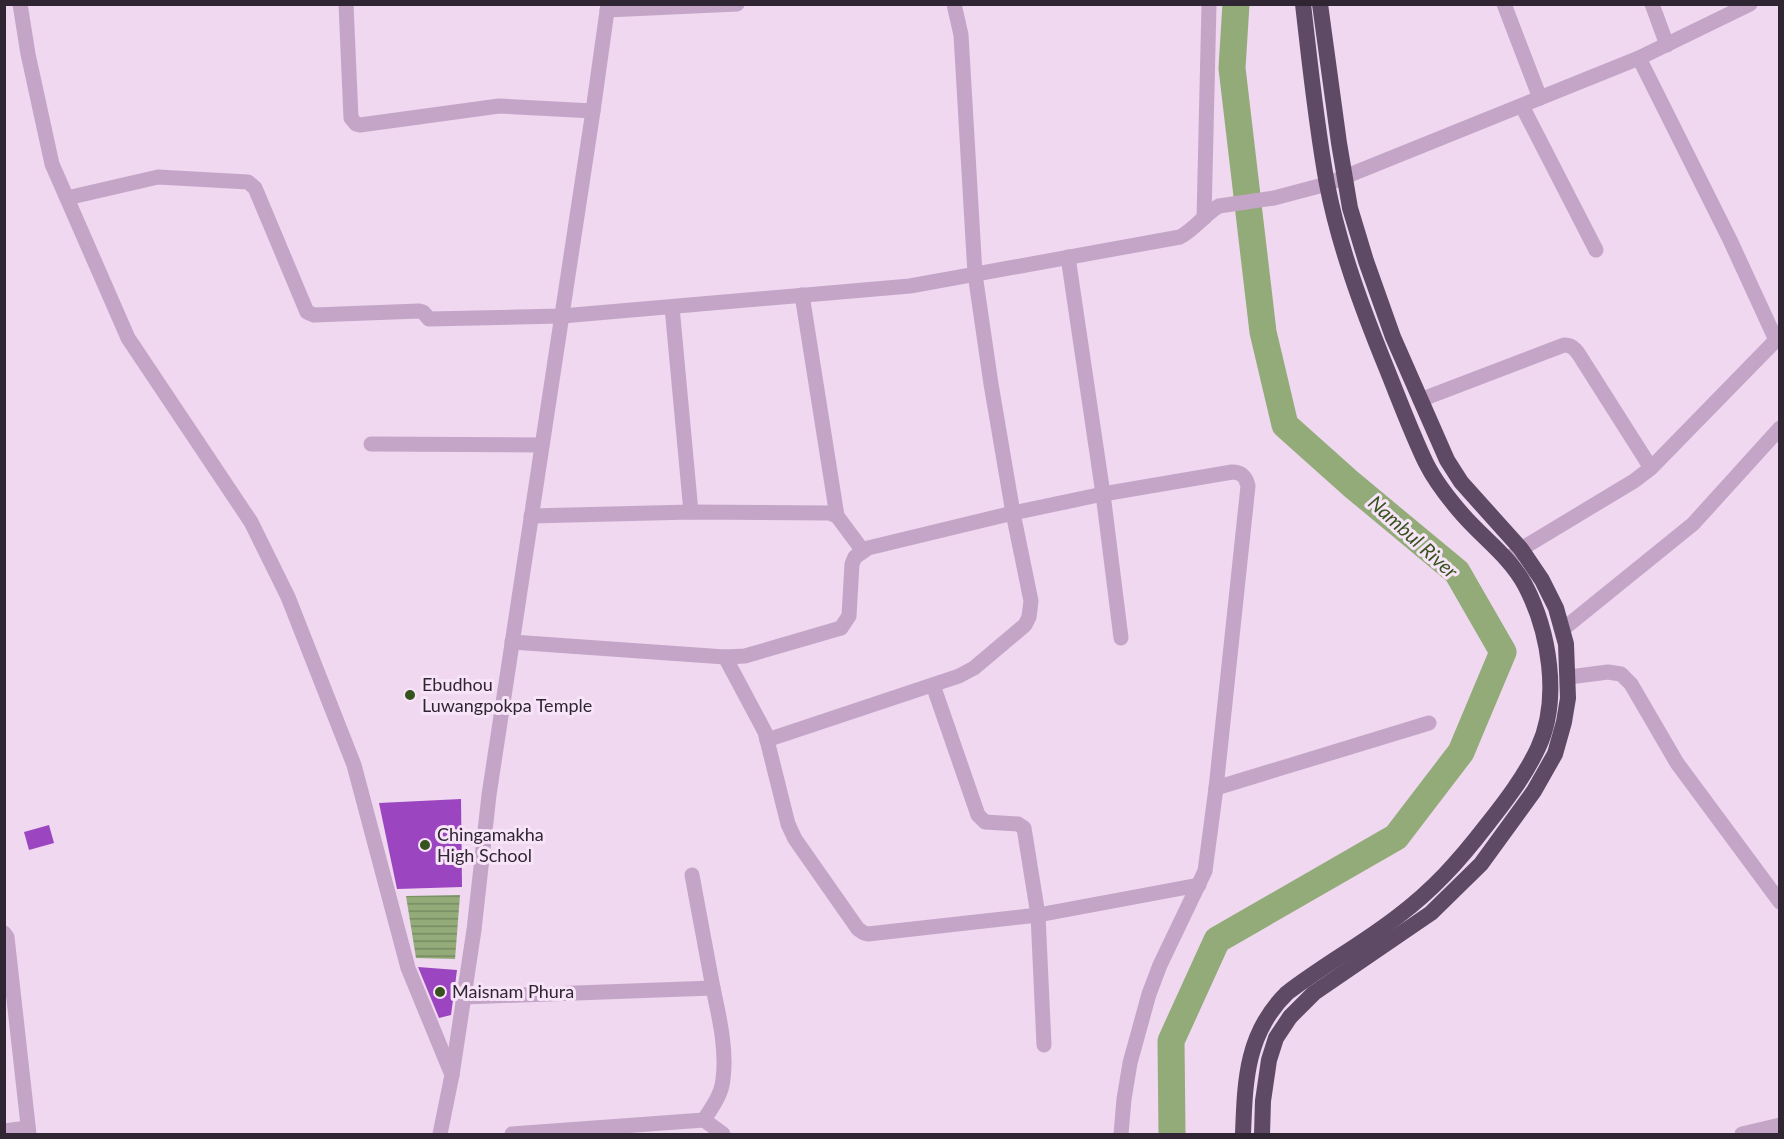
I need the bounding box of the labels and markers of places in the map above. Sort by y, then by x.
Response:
place label: Ebudhou Luwangpokpa Temple [422,673,592,716]
marker: Ebudhou Luwangpokpa Temple [403,688,417,702]
place label: Chingamakha High School [437,823,544,866]
marker: Chingamakha High School [418,838,432,852]
place label: Maisnam Phura [452,980,574,1002]
marker: Maisnam Phura [433,985,447,999]

